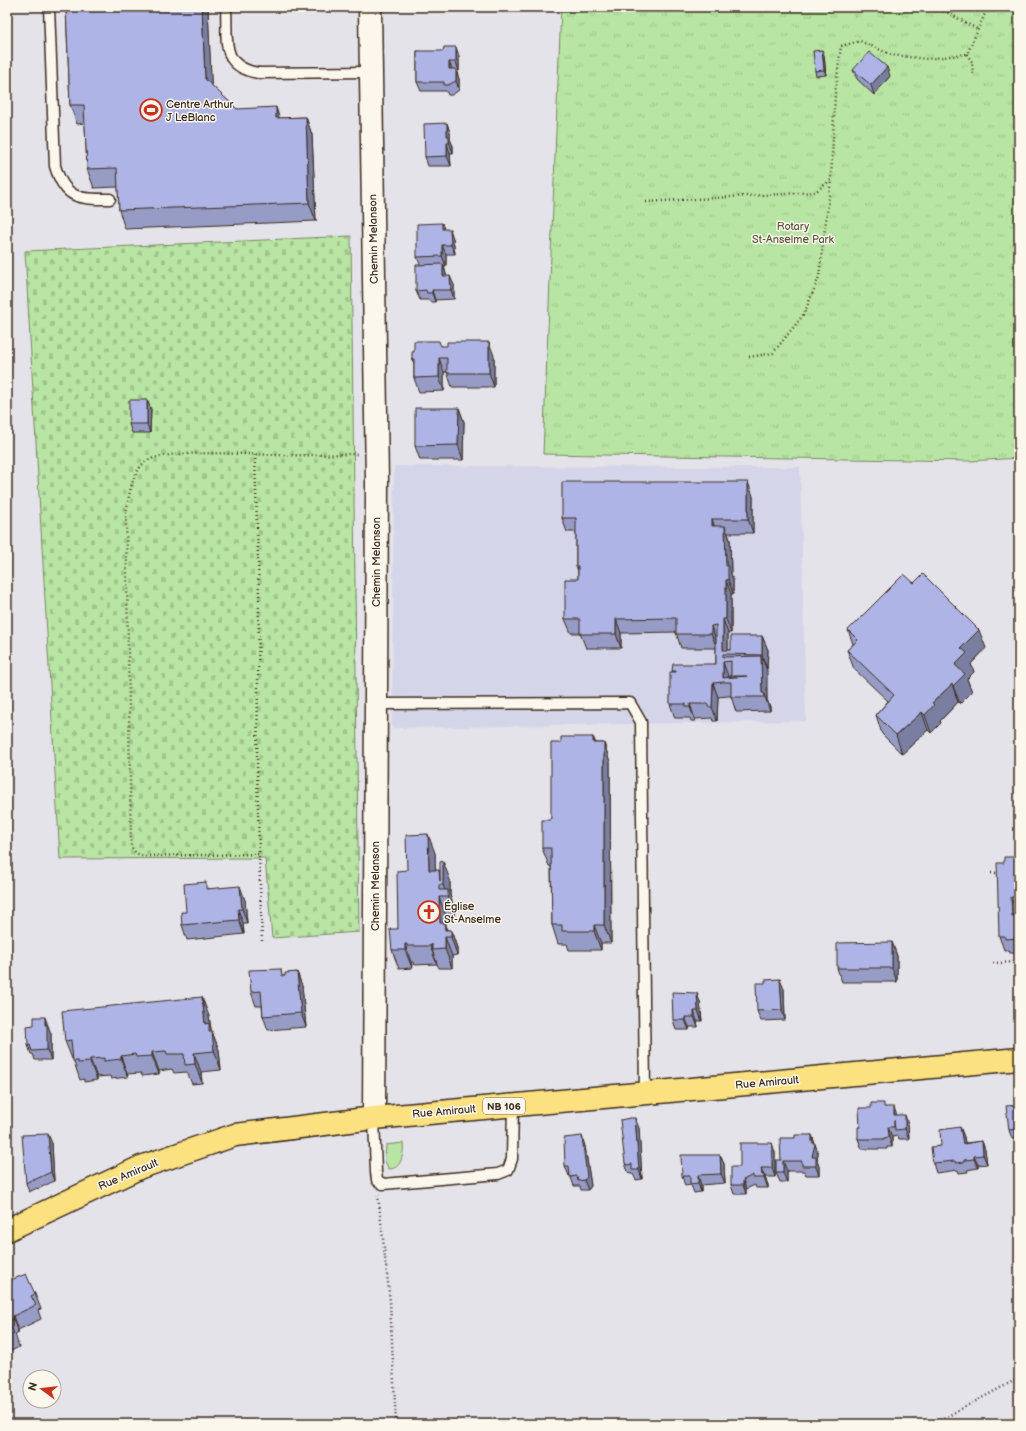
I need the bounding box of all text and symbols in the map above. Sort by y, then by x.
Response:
sports icon: Centre Arthur J LeBlanc [138,97,164,123]
place label: Centre Arthur J LeBlanc [166,98,235,124]
street label: Chemin Melanson [366,194,381,284]
park label: Rotary St-Anselme Park [752,220,835,246]
street label: Chemin Melanson [370,517,383,607]
street label: Chemin Melanson [369,841,382,931]
church icon: Église St-Anselme [416,899,442,925]
place label: Église St-Anselme [444,899,501,926]
street label: Rue Amirault [735,1073,800,1092]
road number: NB 106 [483,1098,525,1114]
street label: Rue Amirault [412,1102,477,1121]
street label: Rue Amirault [96,1156,161,1193]
north arrow [22,1369,62,1409]
text: N [25,1381,40,1392]

